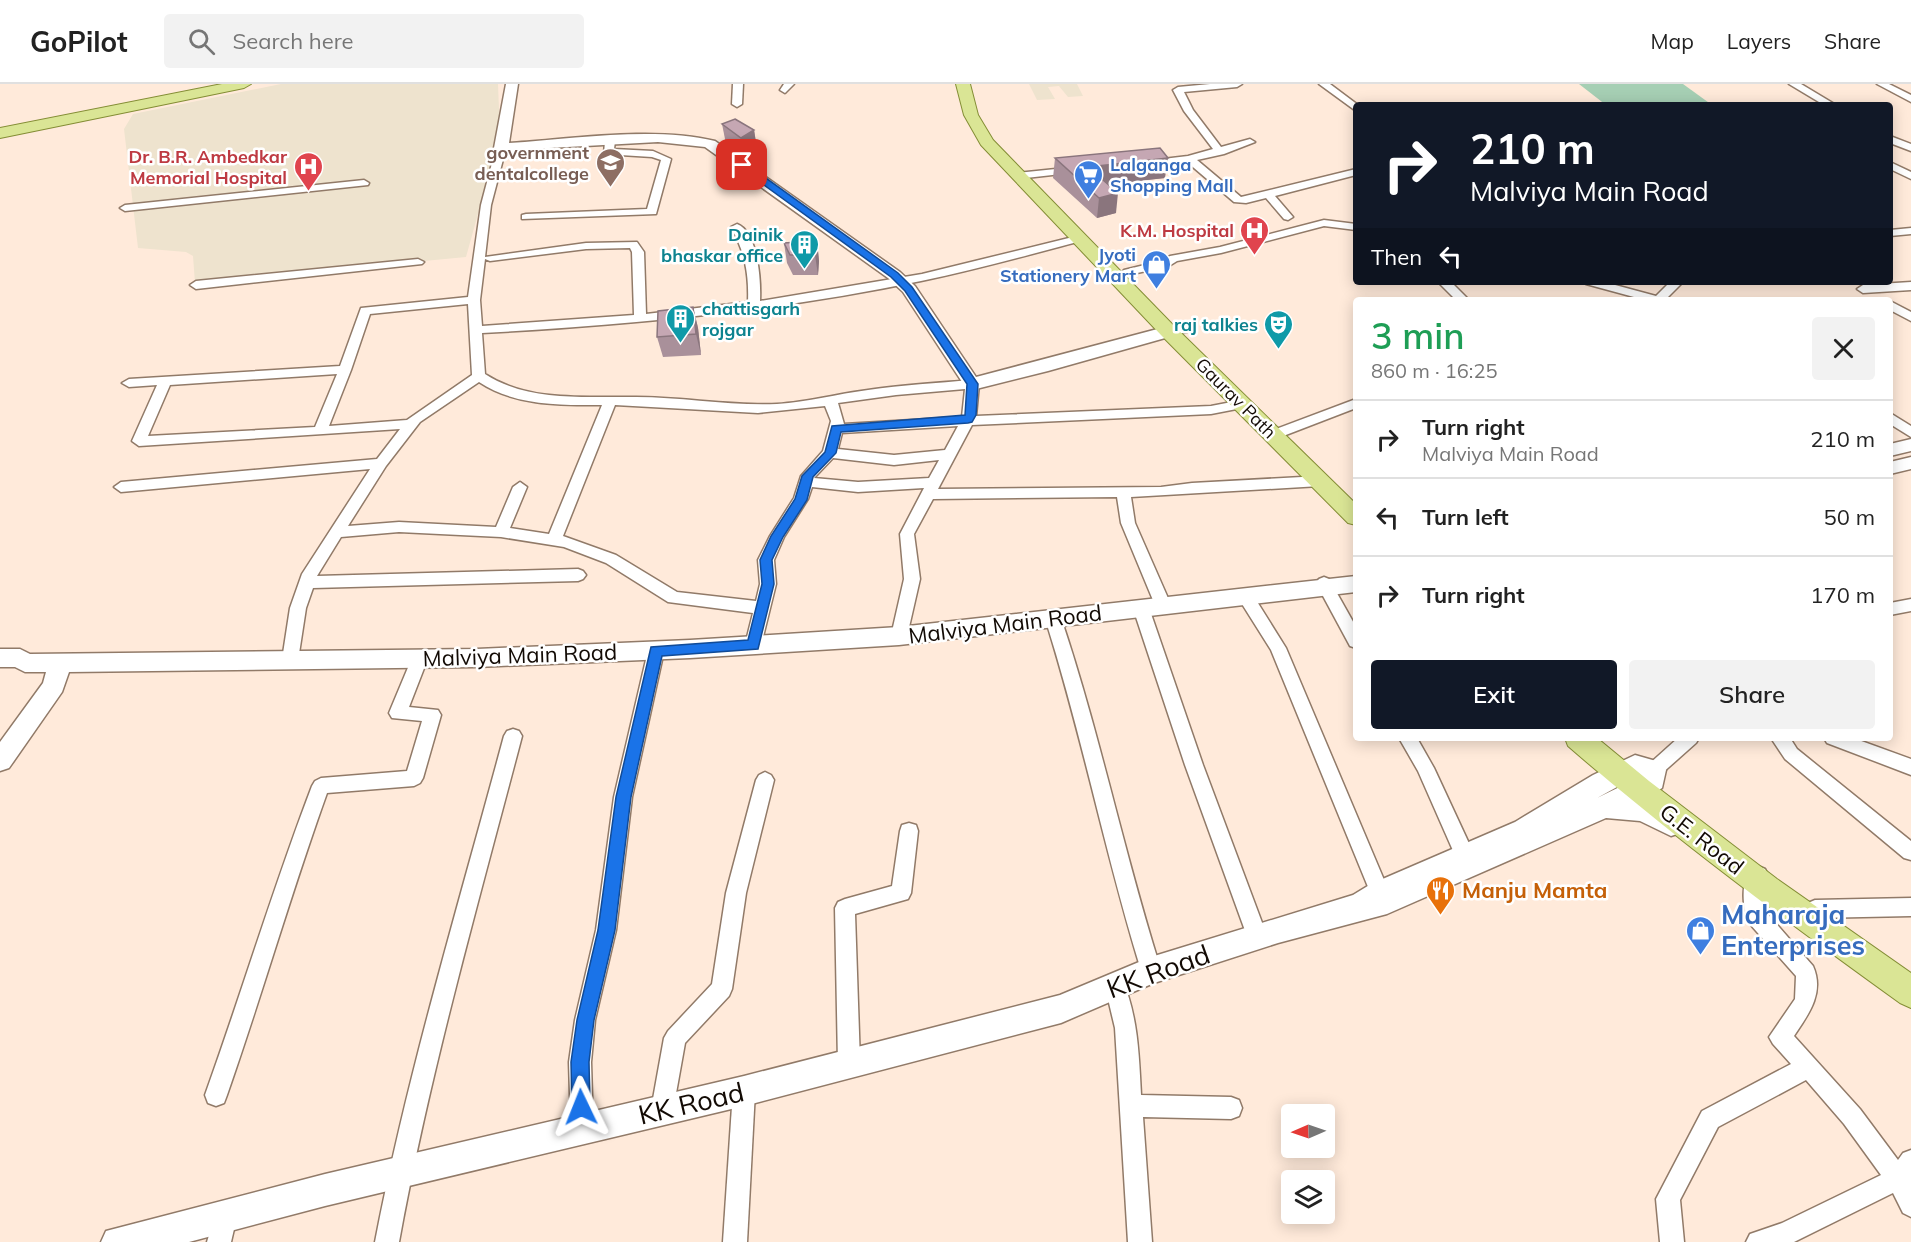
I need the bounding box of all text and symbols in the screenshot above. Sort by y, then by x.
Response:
search box [164,14,584,68]
text: GoPilot [30,24,128,59]
icon: search [185,25,218,58]
text: Search here [233,27,354,55]
text: Map [1651,28,1694,54]
text: Layers [1727,28,1791,54]
text: Share [1824,28,1881,54]
text: 210 m [1470,122,1595,175]
icon: right [1371,126,1449,204]
pin [716,139,767,190]
place label: government dentalcollege [475,141,589,185]
place label: Dr. B.R. Ambedkar Memorial Hospital [128,145,288,189]
school or university icon: government dentalcollege [594,146,626,188]
icon: arrive [725,148,758,181]
hospital icon: Dr. B.R. Ambedkar Memorial Hospital [292,150,324,192]
place label: Lalganga Shopping Mall [1110,153,1233,197]
supermarket icon: Lalganga Shopping Mall [1073,158,1105,200]
text: Malviya Main Road [1470,174,1709,208]
hospital icon: K.M. Hospital [1239,214,1271,256]
place label: K.M. Hospital [1120,219,1234,242]
place label: Dainik bhaskar office [661,223,784,267]
building icon: Dainik bhaskar office [788,228,820,270]
icon: left [1434,240,1467,273]
place label: Jyoti Stationery Mart [1000,243,1136,287]
text: Then [1371,243,1422,271]
shop icon: Jyoti Stationery Mart [1141,248,1173,290]
place label: chattisgarh rojgar [702,297,800,341]
building icon: chattisgarh rojgar [665,302,697,344]
theatre icon: raj talkies [1263,308,1295,350]
place label: raj talkies [1174,313,1258,336]
text: 3 min [1371,313,1465,358]
button: close [1812,317,1875,380]
street label: Gaurav Path [1191,353,1281,443]
text: 860 m · 16:25 [1371,358,1497,383]
text: Turn right [1422,413,1525,441]
icon: right [1371,423,1404,456]
text: 210 m [1810,425,1875,453]
text: Malviya Main Road [1422,441,1599,466]
icon: left [1371,501,1404,534]
text: Turn left [1422,503,1509,531]
text: 50 m [1824,503,1875,531]
icon: right [1371,579,1404,612]
text: Turn right [1422,581,1525,609]
text: 170 m [1810,581,1875,609]
street label: Malviya Main Road [907,598,1103,650]
street label: Malviya Main Road [422,638,618,672]
button: Exit [1371,660,1617,729]
button: Share [1629,660,1875,729]
street label: G.E. Road [1654,798,1750,880]
restaurant icon: Manju Mamta [1425,874,1457,916]
place label: Manju Mamta [1462,876,1607,904]
place label: Maharaja Enterprises [1721,897,1865,962]
shop icon: Maharaja Enterprises [1684,914,1716,956]
street label: KK Road [1102,937,1214,1005]
street label: KK Road [635,1074,747,1132]
position arrow [549,1075,613,1139]
north arrow [1281,1104,1335,1158]
map controls [1281,1104,1335,1224]
button: layers [1281,1170,1335,1224]

